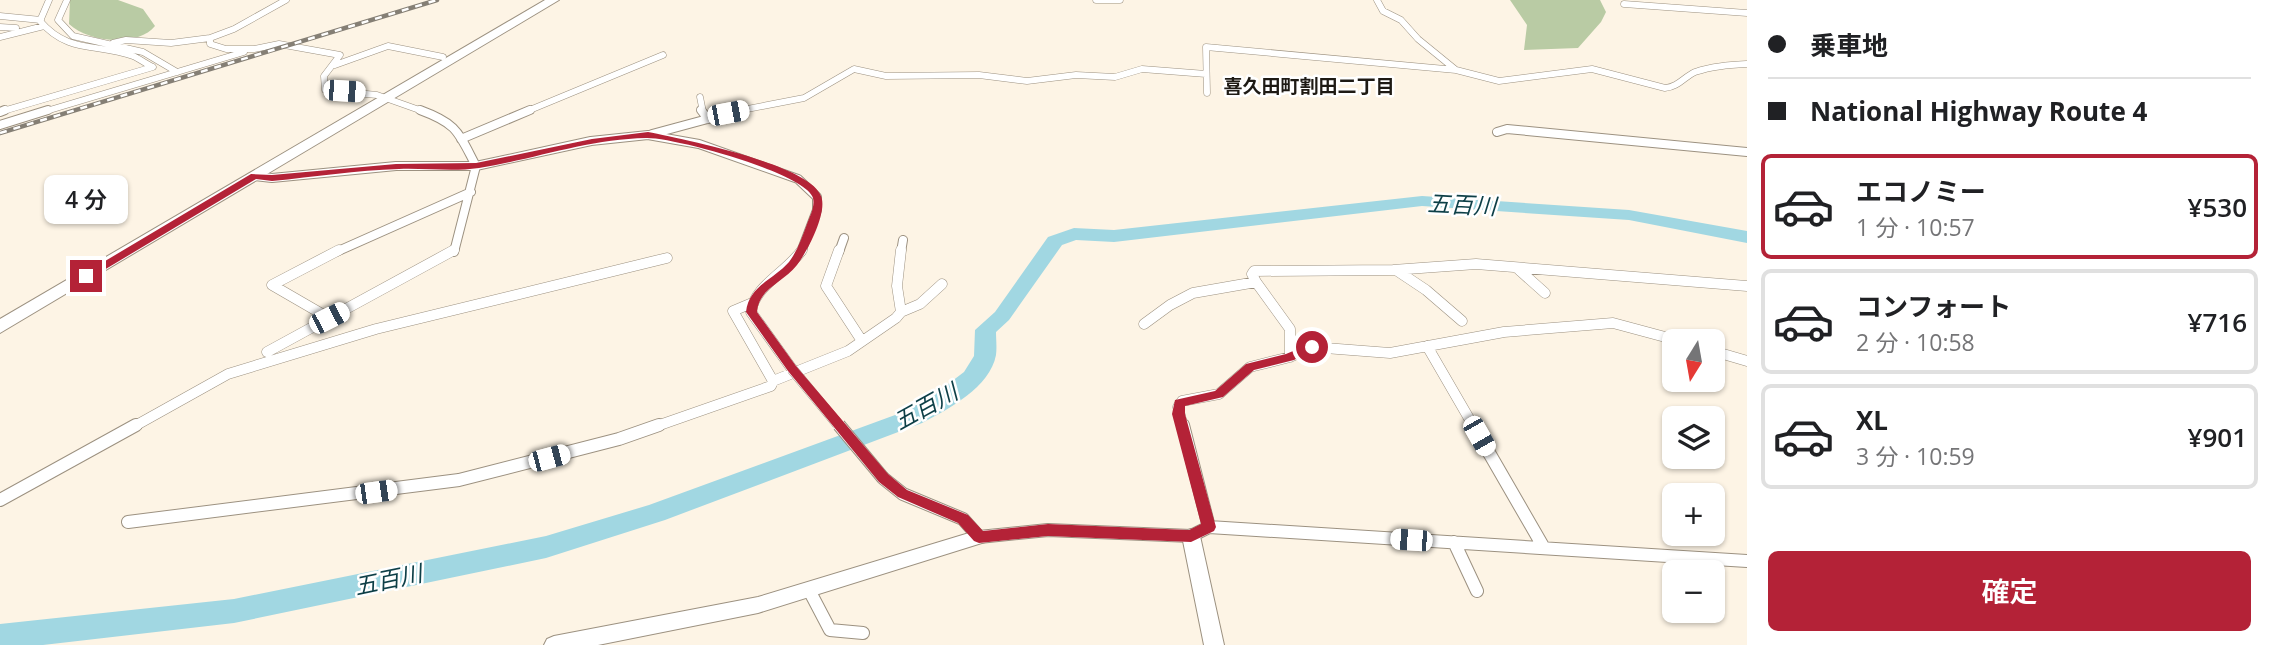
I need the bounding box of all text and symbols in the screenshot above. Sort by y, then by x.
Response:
text: 乗車地 [1810,27,1888,63]
district label: 喜久田町割田二丁目 [1223,73,1395,99]
car [323,79,366,103]
text: National Highway Route 4 [1810,93,2147,129]
car [706,99,751,127]
text: エコノミー [1856,173,1986,209]
callout: 4 分 [44,174,128,224]
icon: car [1772,175,1835,238]
text: 4 分 [65,183,107,215]
water label: 五百川 [1427,186,1500,222]
text: ¥530 [2188,189,2247,225]
text: 1 分 · 10:57 [1856,211,1975,243]
route end [70,260,102,292]
text: コンフォート [1856,288,2011,324]
icon: car [1772,290,1835,353]
car [306,299,353,337]
text: ¥716 [2188,304,2247,340]
text: 2 分 · 10:58 [1856,326,1975,358]
north arrow [1662,329,1726,392]
map controls [1662,329,1725,623]
route start [1296,331,1328,363]
water label: 五百川 [887,374,966,437]
text: XL [1856,402,1888,438]
icon: car [1772,405,1835,468]
button: layers [1662,406,1725,469]
car [1460,413,1499,459]
text: ¥901 [2188,419,2247,455]
text: 3 分 · 10:59 [1856,440,1975,472]
car [526,442,573,474]
car [354,479,399,505]
button: + [1662,483,1725,546]
car [1390,528,1433,552]
button: 確定 [1768,551,2251,631]
water label: 五百川 [351,556,428,602]
button: − [1662,560,1725,623]

